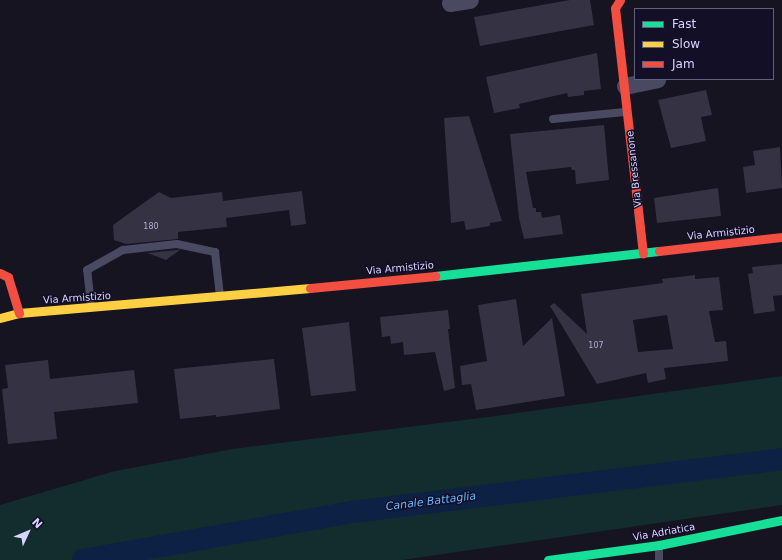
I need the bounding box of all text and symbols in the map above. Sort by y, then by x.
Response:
legend [634,8,774,80]
text: Fast [672,17,696,31]
text: Slow [672,37,700,51]
text: Jam [672,57,695,71]
street label: Via Bressanone [624,130,644,208]
house number: 180 [143,222,159,232]
street label: Via Armistizio [687,223,755,243]
street label: Via Armistizio [366,259,434,277]
street label: Via Armistizio [43,290,111,306]
house number: 107 [588,341,604,351]
water label: Canale Battaglia [385,490,477,514]
north arrow [8,512,48,552]
text: N [29,515,45,531]
street label: Via Adriatica [632,521,696,543]

